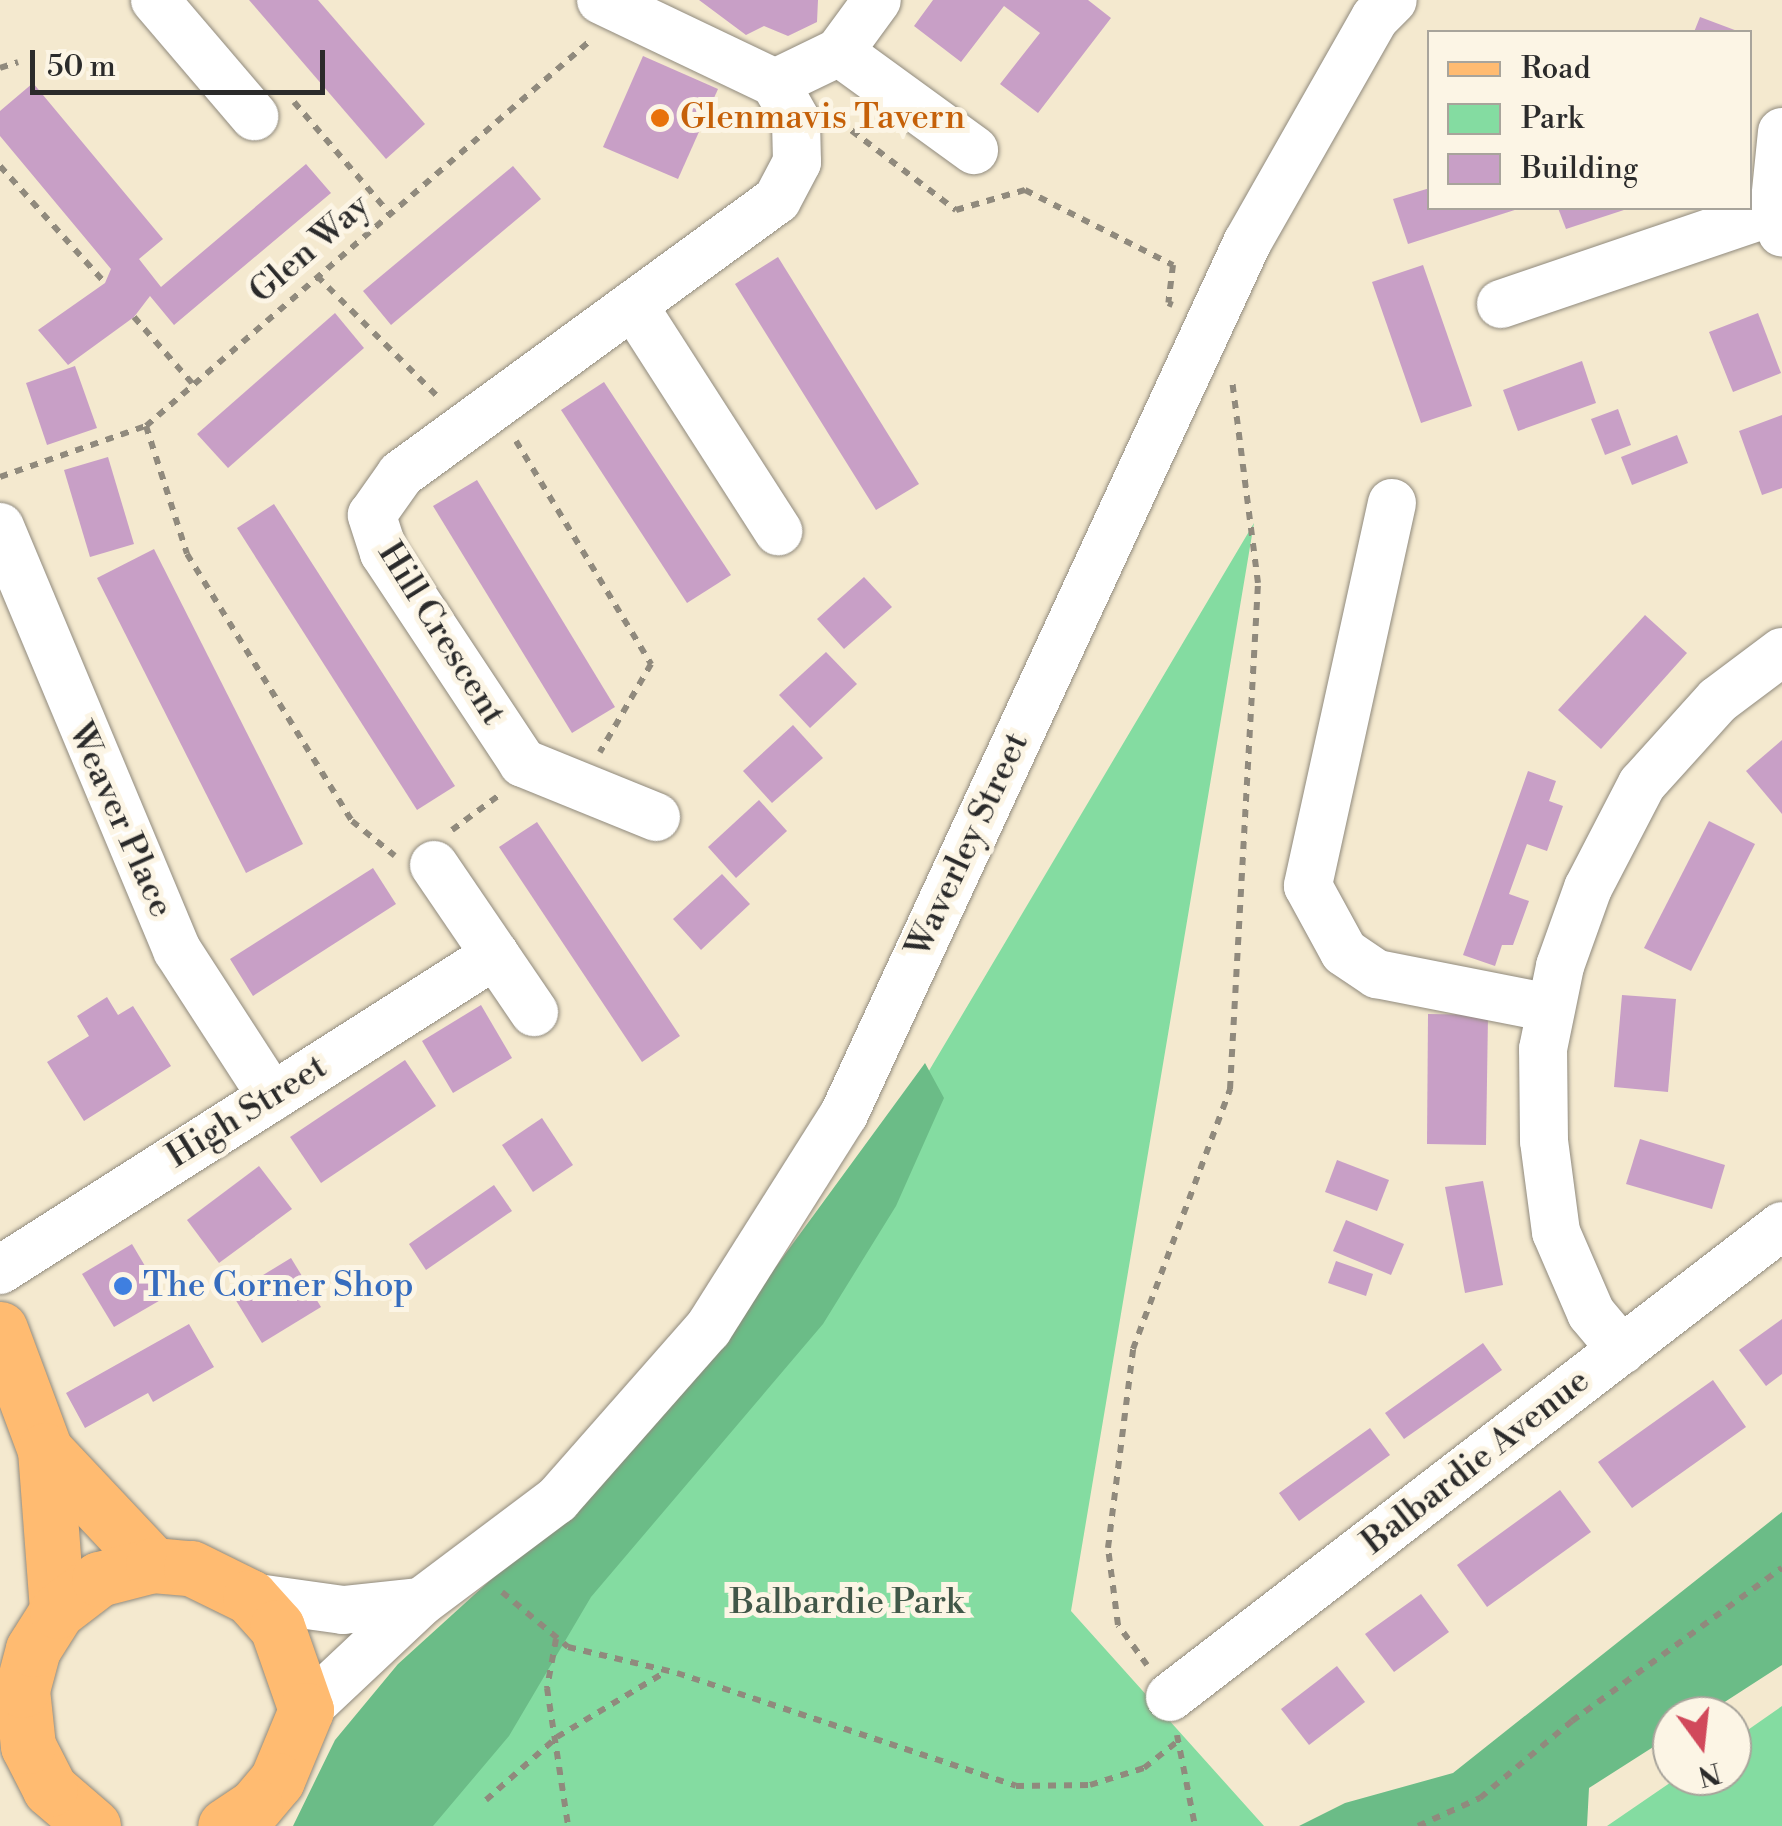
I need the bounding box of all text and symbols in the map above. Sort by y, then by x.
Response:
scale bar [35,30,330,92]
legend [1427,30,1752,210]
text: 50 m [47,48,116,86]
text: Road [1521,50,1591,88]
place label: Glenmavis Tavern [680,97,965,139]
text: Park [1521,100,1583,138]
marker: Glenmavis Tavern [649,107,671,129]
text: Building [1521,150,1638,188]
street label: Glen Way [241,185,379,313]
street label: Hill Crescent [368,535,514,733]
street label: Weaver Place [58,716,182,924]
street label: Waverley Street [898,726,1038,964]
street label: High Street [159,1046,335,1178]
place label: The Corner Shop [143,1265,414,1307]
marker: The Corner Shop [112,1275,134,1297]
street label: Balbardie Avenue [1354,1360,1598,1564]
park label: Balbardie Park [730,1582,964,1624]
north arrow [1652,1696,1752,1796]
text: N [1694,1754,1725,1793]

